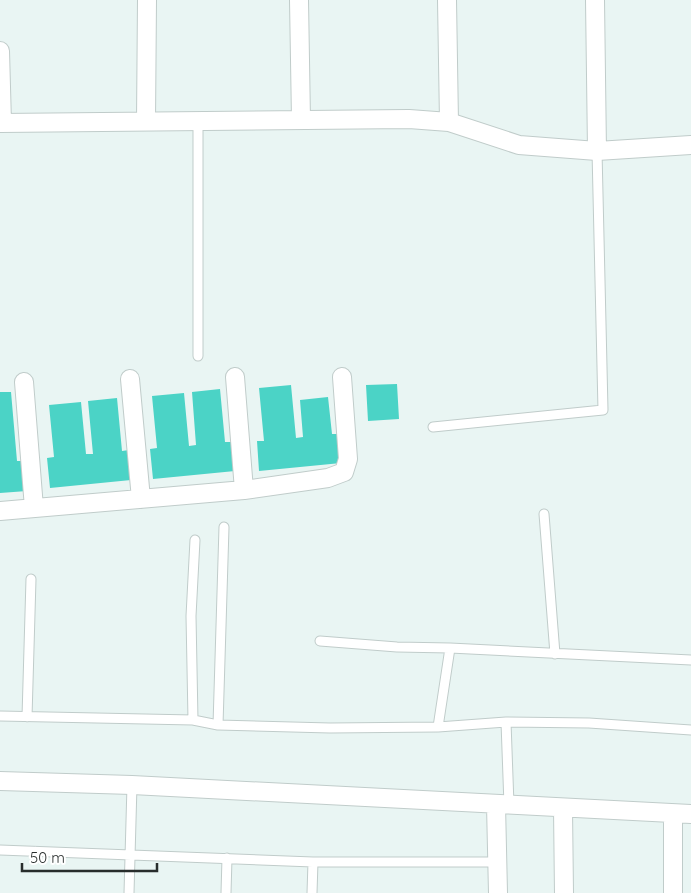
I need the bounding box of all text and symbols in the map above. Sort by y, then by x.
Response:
scale bar [22,840,158,872]
text: 50 m [30,848,65,867]

